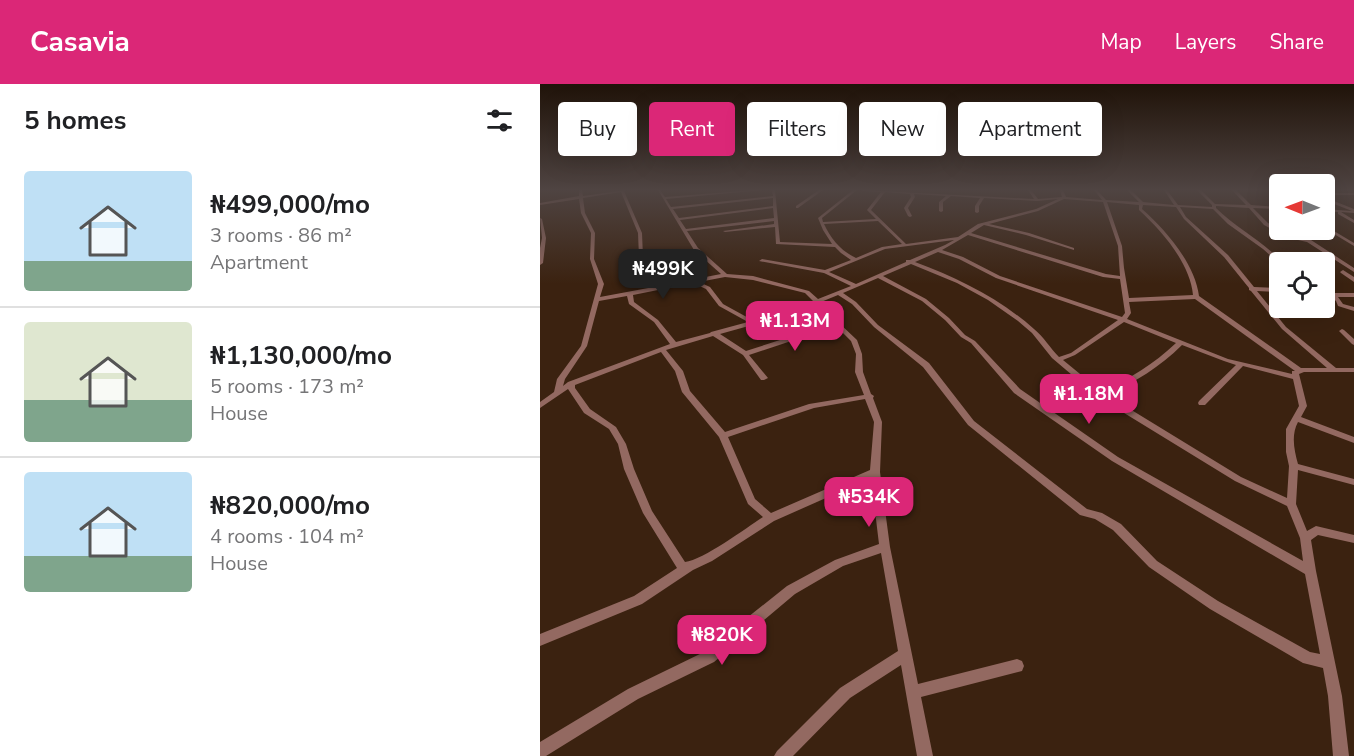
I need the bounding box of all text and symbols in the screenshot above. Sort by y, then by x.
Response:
text: Casavia [30,23,130,61]
text: Map [1100,28,1142,56]
text: Layers [1175,28,1236,56]
text: Share [1269,28,1324,56]
chip: Buy [558,102,637,156]
chip: Rent [649,102,735,156]
chip: Filters [747,102,847,156]
chip: New [859,102,946,156]
chip: Apartment [958,102,1102,156]
text: 5 homes [24,103,126,138]
icon: filters [483,104,516,137]
north arrow [1269,174,1335,240]
map controls [1269,174,1335,318]
text: ₦499,000/mo [210,187,370,222]
icon: home [72,195,144,267]
text: 3 rooms · 86 m² [210,222,352,249]
text: Apartment [210,249,308,276]
pin: ₦499K [621,249,705,300]
button: locate [1269,252,1335,318]
text: ₦499K [632,255,694,282]
pin: ₦1.13M [746,301,844,352]
text: ₦1.13M [760,307,830,334]
text: ₦1,130,000/mo [210,338,392,373]
icon: home [72,346,144,418]
text: 5 rooms · 173 m² [210,373,364,400]
pin: ₦1.18M [1040,374,1138,425]
text: ₦1.18M [1054,380,1124,407]
text: House [210,400,268,427]
pin: ₦534K [827,477,911,528]
text: ₦534K [838,483,900,510]
text: ₦820,000/mo [210,488,370,523]
icon: home [72,496,144,568]
text: 4 rooms · 104 m² [210,523,364,550]
text: House [210,550,268,577]
pin: ₦820K [680,615,764,666]
text: ₦820K [691,621,753,648]

